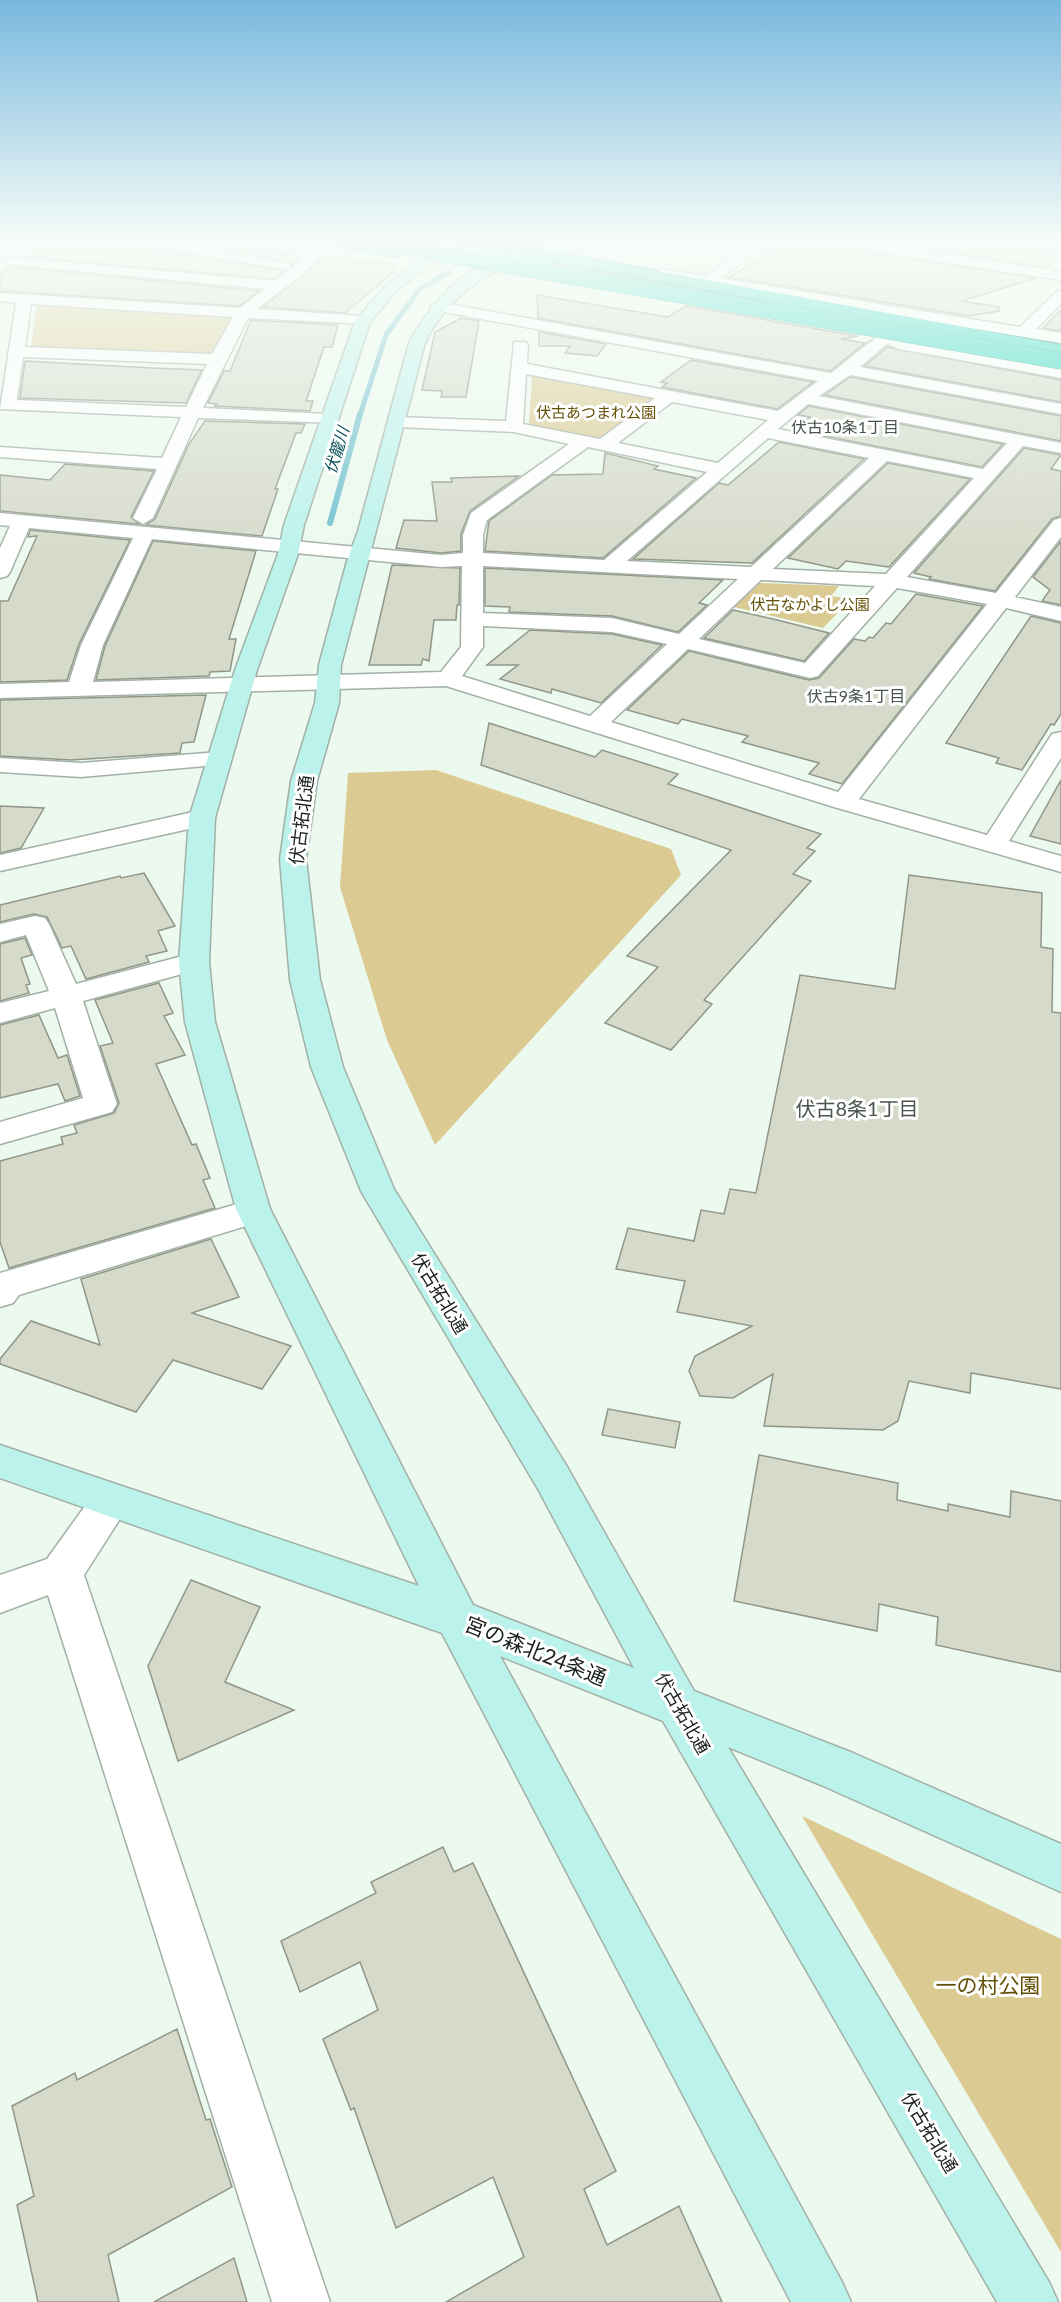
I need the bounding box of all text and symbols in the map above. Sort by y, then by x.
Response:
park label: 伏古あつまれ公園 [536,403,656,421]
district label: 伏古10条1丁目 [791,417,899,436]
water label: 伏籠川 [320,422,353,476]
park label: 伏古なかよし公園 [750,595,870,613]
district label: 伏古9条1丁目 [807,686,905,705]
street label: 伏古拓北通 [285,774,317,866]
district label: 伏古8条1丁目 [795,1096,919,1120]
street label: 伏古拓北通 [407,1249,473,1337]
street label: 宮の森北24条通 [462,1610,610,1690]
street label: 伏古拓北通 [651,1669,715,1757]
park label: 一の村公園 [936,1972,1041,1997]
street label: 伏古拓北通 [897,2088,963,2176]

